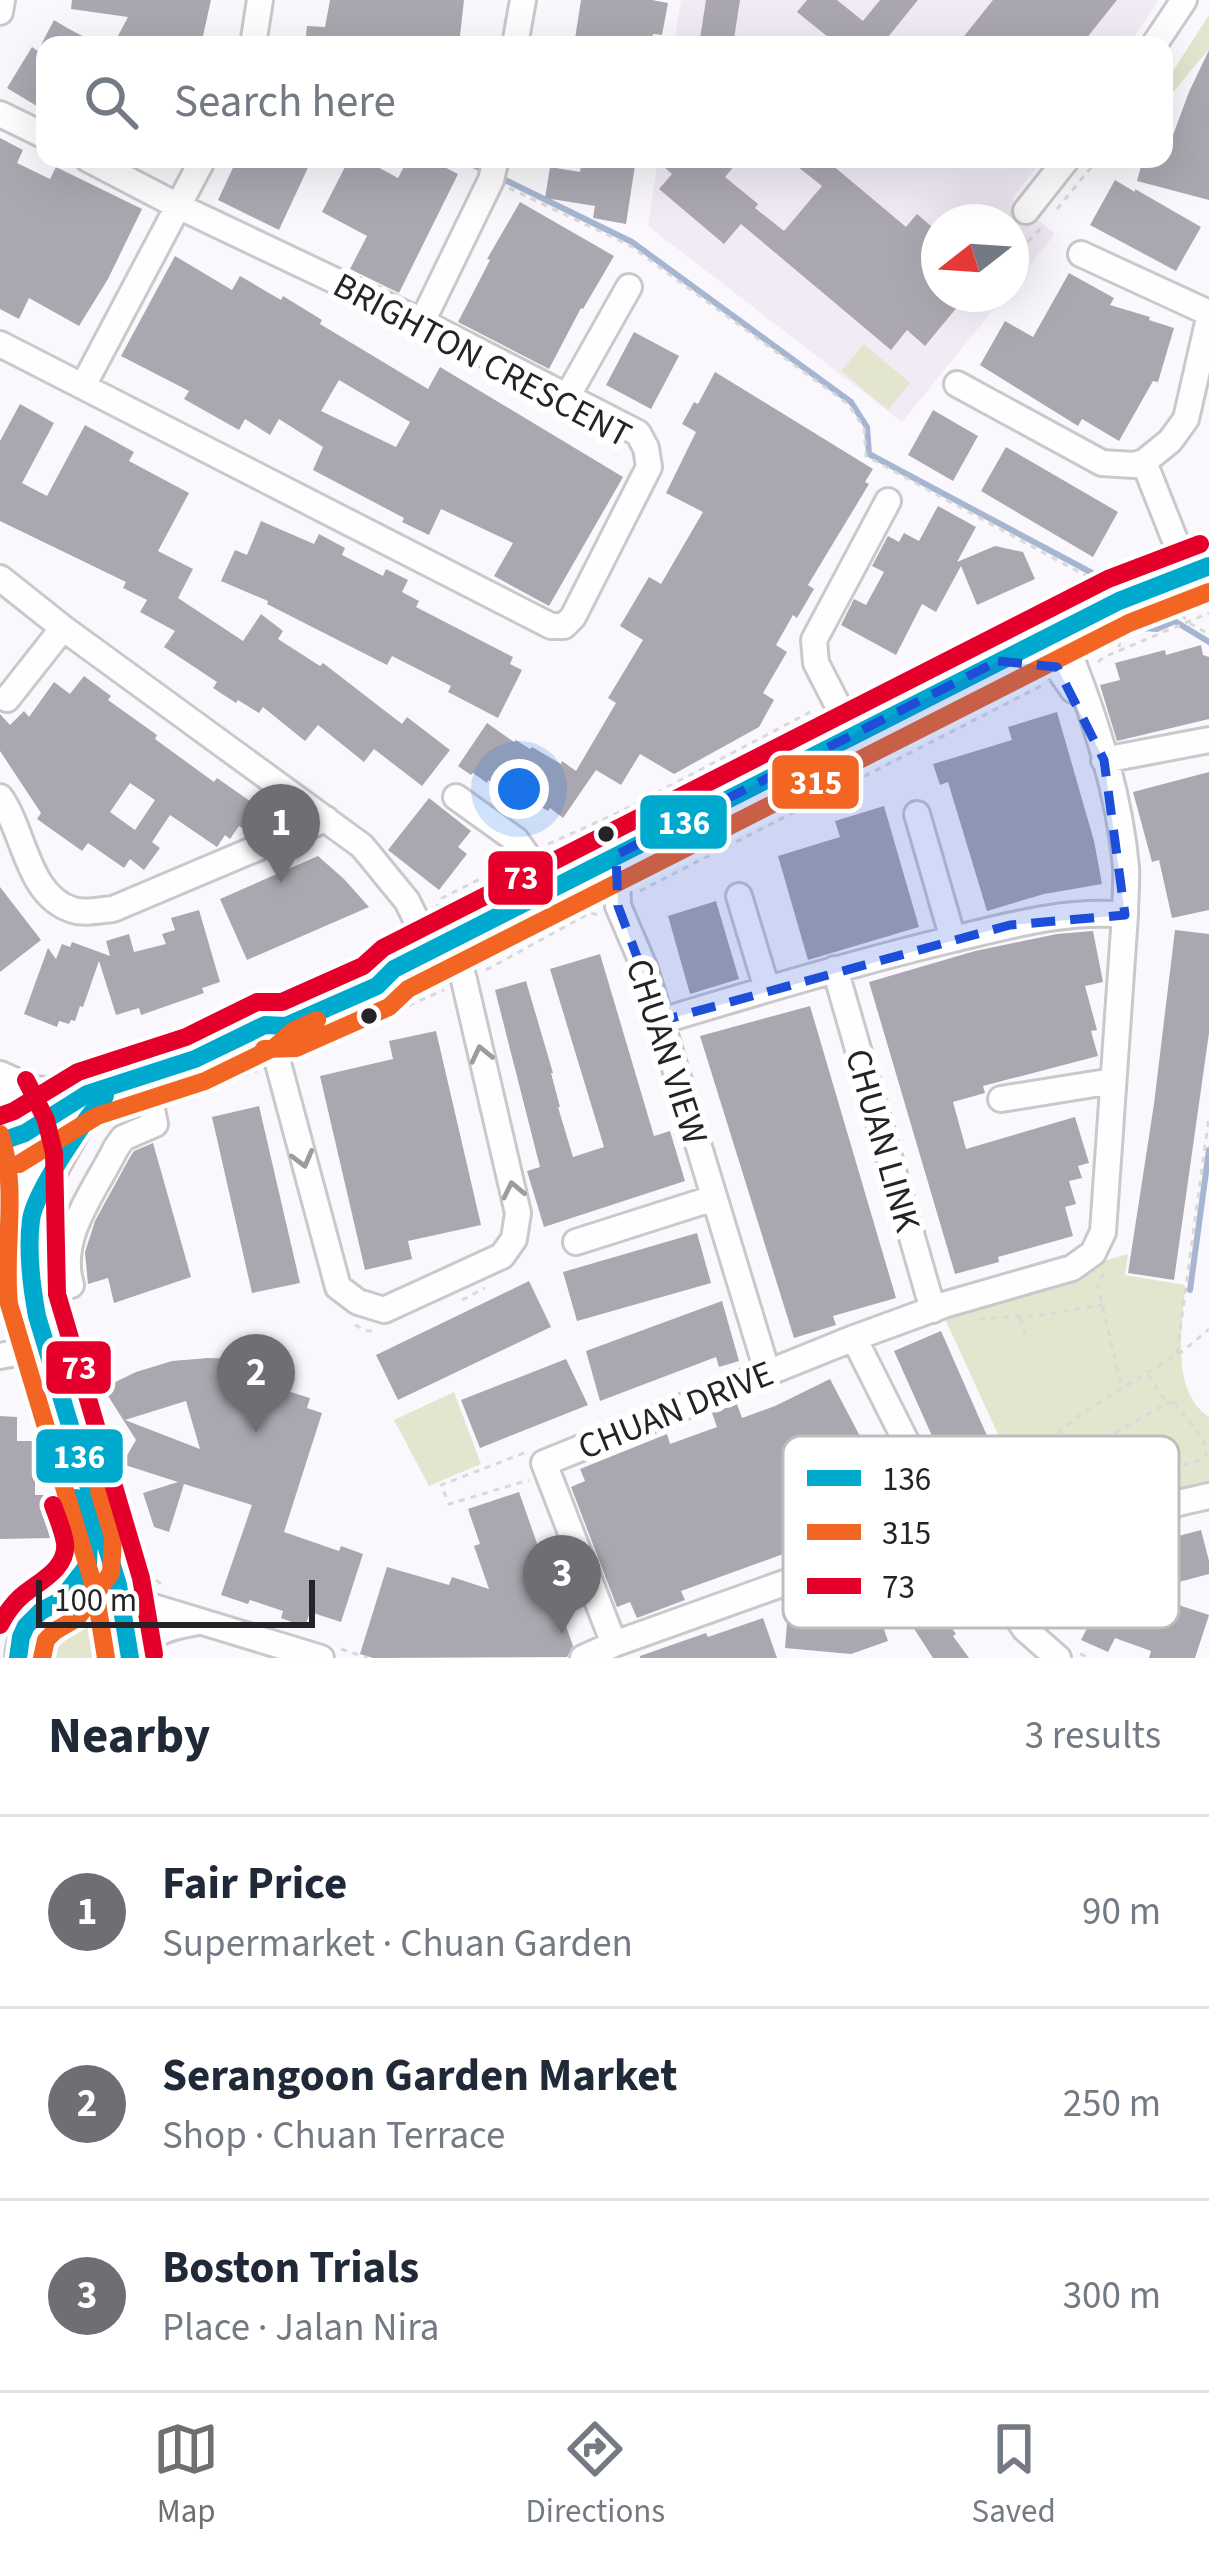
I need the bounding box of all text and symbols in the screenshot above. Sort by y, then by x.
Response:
search box [36,36,1173,168]
icon: search [78,69,144,135]
text: Search here [174,70,396,134]
north arrow [921,204,1029,312]
street label: BRIGHTON CRESCENT [324,260,640,461]
line badge: 315 [770,753,861,811]
your location [489,759,549,819]
text: 315 [790,760,842,807]
pin: 1 [242,784,320,883]
line badge: 136 [638,793,729,851]
text: 136 [658,800,710,847]
unlabelled marker [595,823,617,845]
line badge: 73 [486,849,555,907]
text: 73 [504,855,538,902]
street label: CHUAN VIEW [613,952,720,1151]
unlabelled marker [358,1005,380,1027]
street label: CHUAN LINK [832,1043,933,1238]
one-way arrow [470,1044,495,1064]
one-way arrow [288,1148,313,1168]
one-way arrow [501,1181,526,1201]
pin: 2 [217,1334,295,1433]
line badge: 73 [44,1339,113,1396]
text: 73 [62,1345,96,1392]
street label: CHUAN DRIVE [570,1348,781,1473]
line badge: 136 [34,1427,125,1485]
text: 136 [53,1434,105,1481]
legend [783,1436,1179,1628]
text: 136 [882,1456,931,1503]
text: 315 [882,1510,931,1557]
pin: 3 [523,1535,601,1634]
text: 73 [882,1564,915,1611]
scale bar [36,1574,315,1627]
text: 100 m [54,1577,137,1624]
text: Nearby [48,1700,210,1772]
text: 3 results [1025,1708,1161,1764]
text: Fair Price [162,1852,347,1916]
text: 1 [77,1884,97,1940]
text: 90 m [1082,1884,1161,1940]
text: Supermarket · Chuan Garden [162,1916,633,1972]
text: Serangoon Garden Market [162,2044,677,2108]
text: 2 [77,2076,97,2132]
text: 250 m [1063,2076,1161,2132]
text: Shop · Chuan Terrace [162,2108,505,2164]
text: Boston Trials [162,2236,419,2300]
text: 3 [77,2268,97,2324]
text: 300 m [1063,2268,1161,2324]
text: Place · Jalan Nira [162,2300,439,2356]
tab: Map [153,2416,219,2535]
tab: Directions [526,2416,665,2535]
tab: Saved [972,2416,1056,2535]

